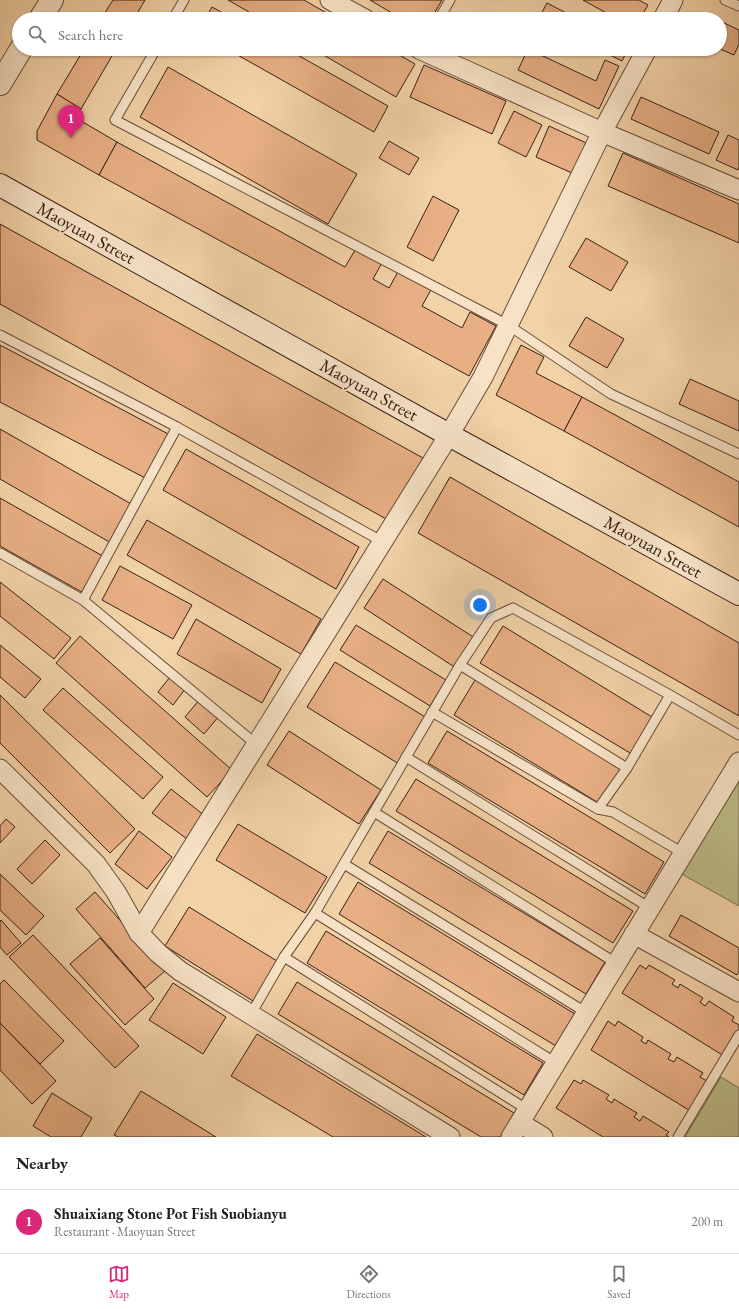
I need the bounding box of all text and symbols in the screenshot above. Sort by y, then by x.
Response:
search box [12,12,727,56]
icon: search [26,23,48,45]
text: Search here [58,25,123,44]
pin: 1 [58,105,84,138]
street label: Maoyuan Street [33,196,140,269]
street label: Maoyuan Street [316,353,423,426]
street label: Maoyuan Street [600,510,707,583]
your location [470,595,490,615]
text: Nearby [16,1152,68,1174]
text: Shuaixiang Stone Pot Fish Suobianyu [54,1204,287,1223]
text: 1 [26,1213,32,1230]
text: 200 m [692,1213,723,1230]
text: Restaurant · Maoyuan Street [54,1223,195,1240]
tab: Map [108,1263,130,1301]
tab: Directions [347,1263,391,1301]
tab: Saved [607,1263,631,1301]

